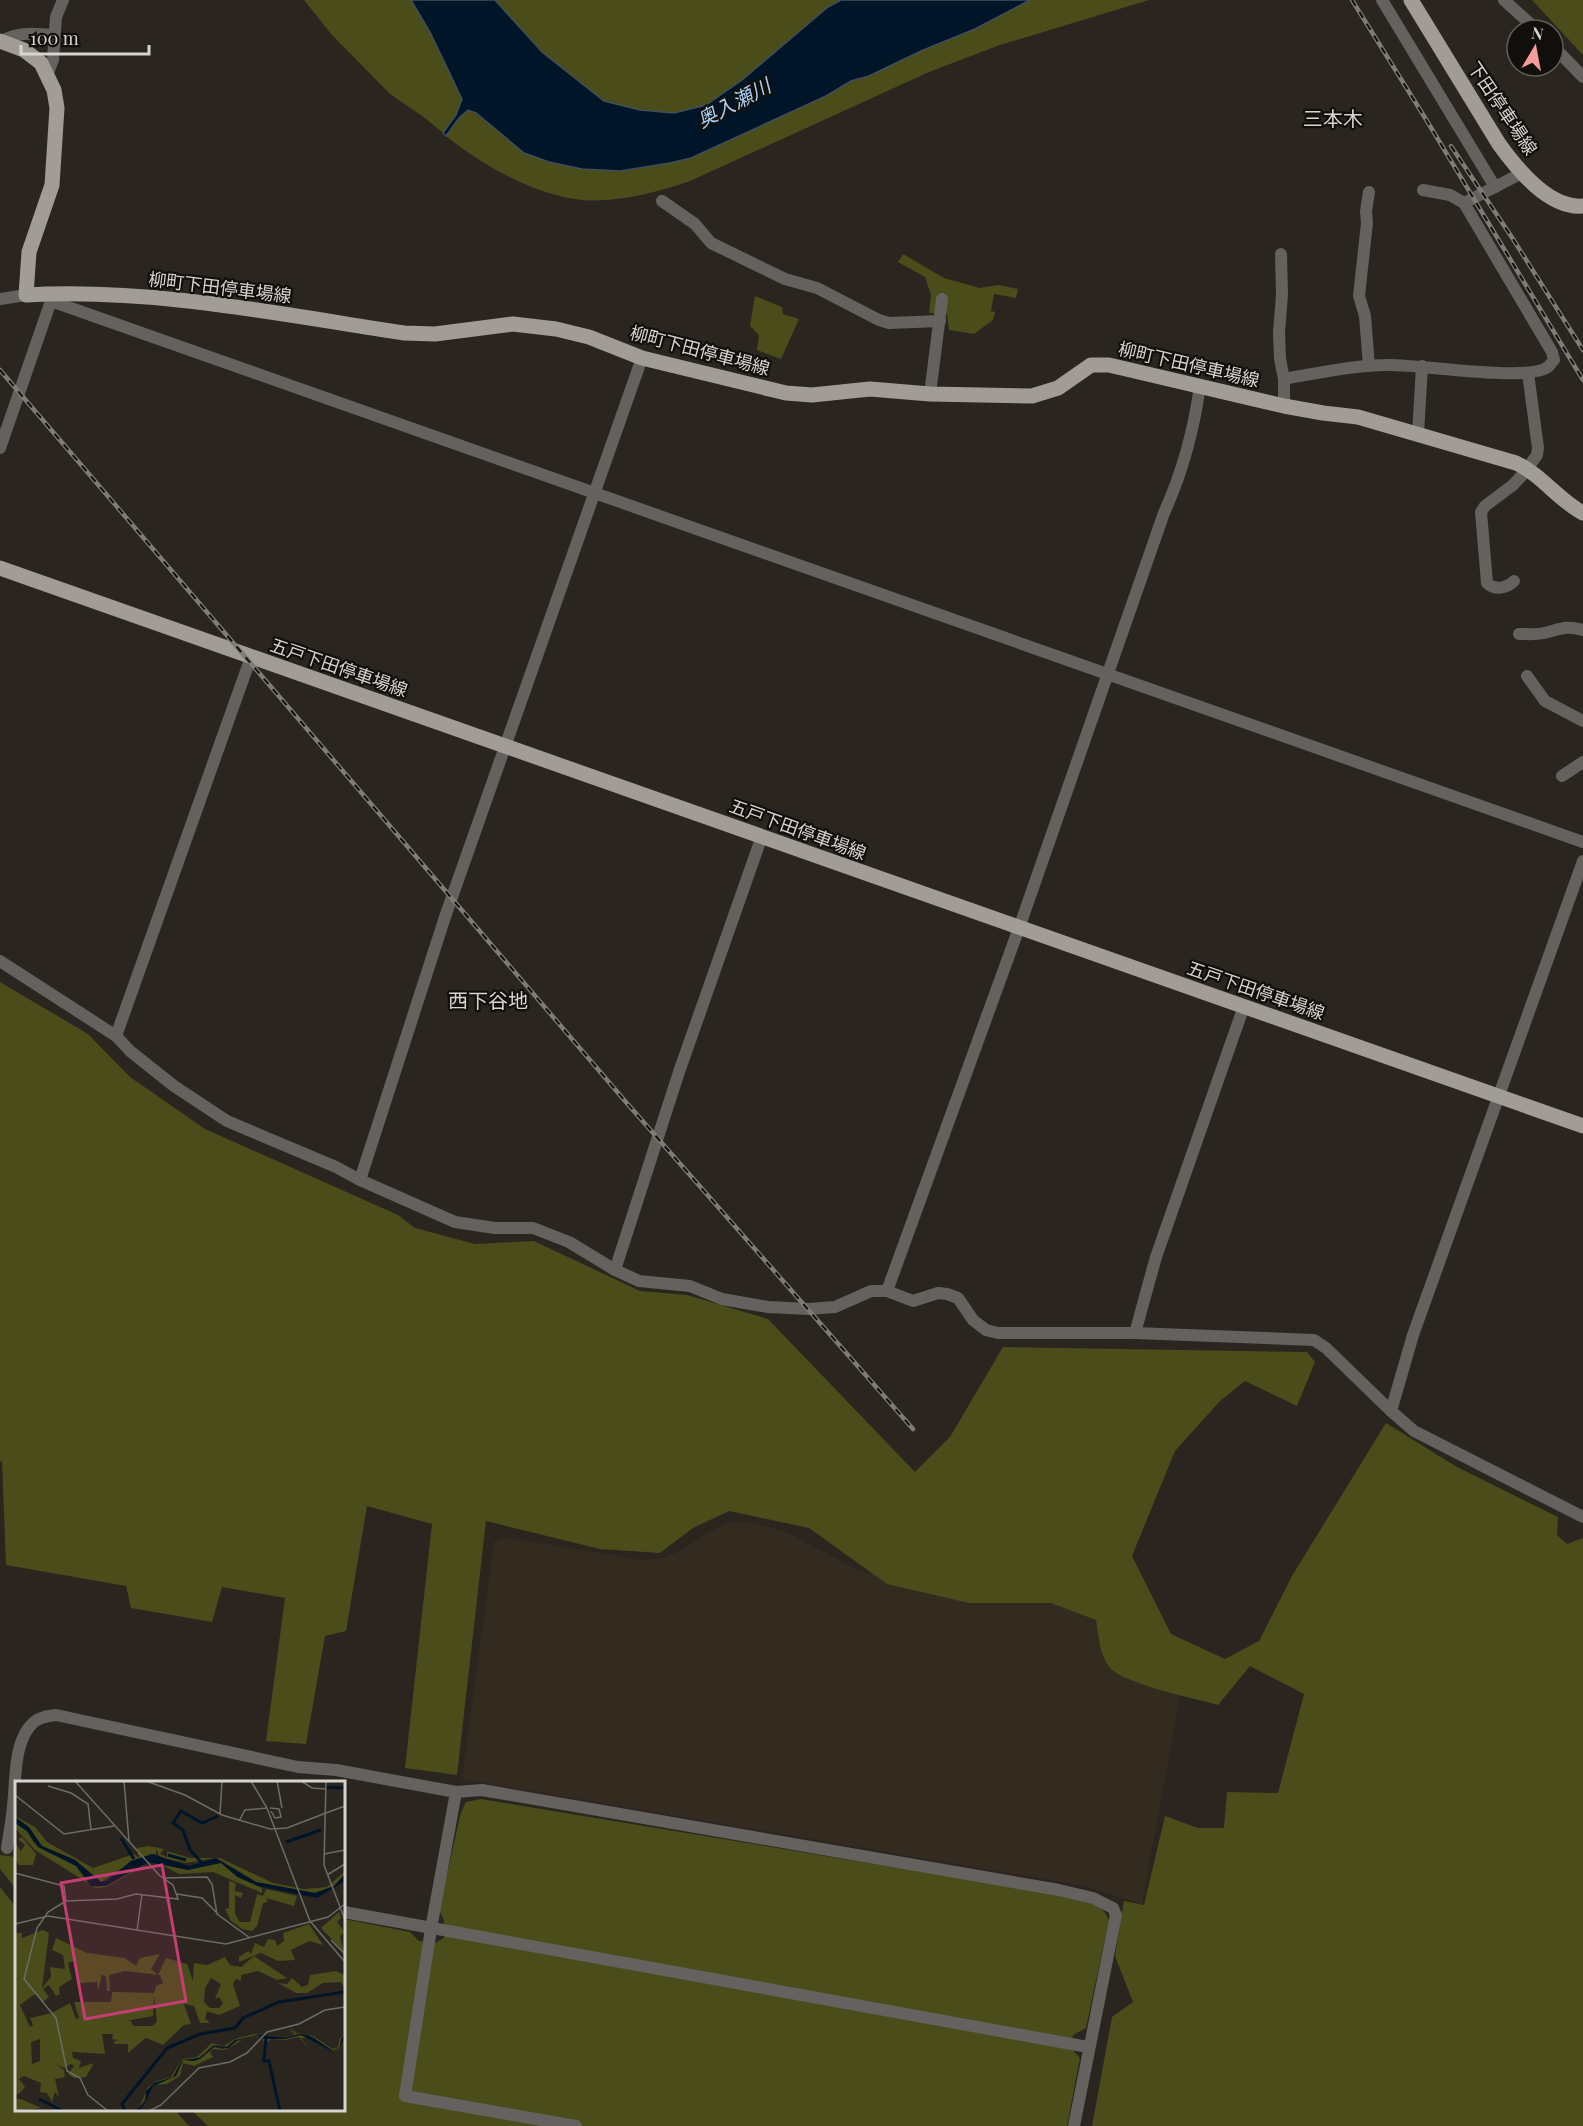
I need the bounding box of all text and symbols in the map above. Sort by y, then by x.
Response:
scale bar [21,18,148,56]
north arrow [1505,18,1565,78]
text: N [1530,21,1546,44]
text: 100 m [30,26,79,50]
street label: 下田停車場線 [1463,57,1543,159]
water label: 奥入瀬川 [691,70,776,133]
district label: 三本木 [1303,104,1363,131]
street label: 柳町下田停車場線 [147,266,293,308]
street label: 柳町下田停車場線 [627,320,773,380]
street label: 柳町下田停車場線 [1116,336,1262,392]
street label: 五戸下田停車場線 [267,632,411,702]
street label: 五戸下田停車場線 [726,793,870,865]
street label: 五戸下田停車場線 [1184,955,1328,1025]
district label: 西下谷地 [448,986,528,1013]
inset map [15,1781,345,2111]

